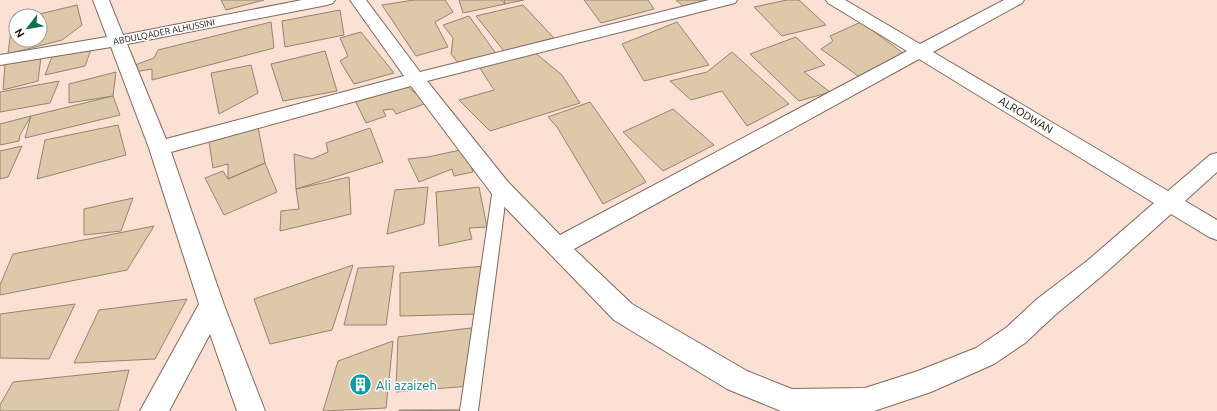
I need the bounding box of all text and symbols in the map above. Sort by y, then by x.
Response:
north arrow [8,8,48,48]
street label: ABDULQADER ALHUSSINI [112,17,216,47]
text: N [12,27,27,40]
street label: ALRODWAN [997,94,1055,136]
building icon: Ali azaizeh [347,372,373,398]
place label: Ali azaizeh [376,378,437,392]

